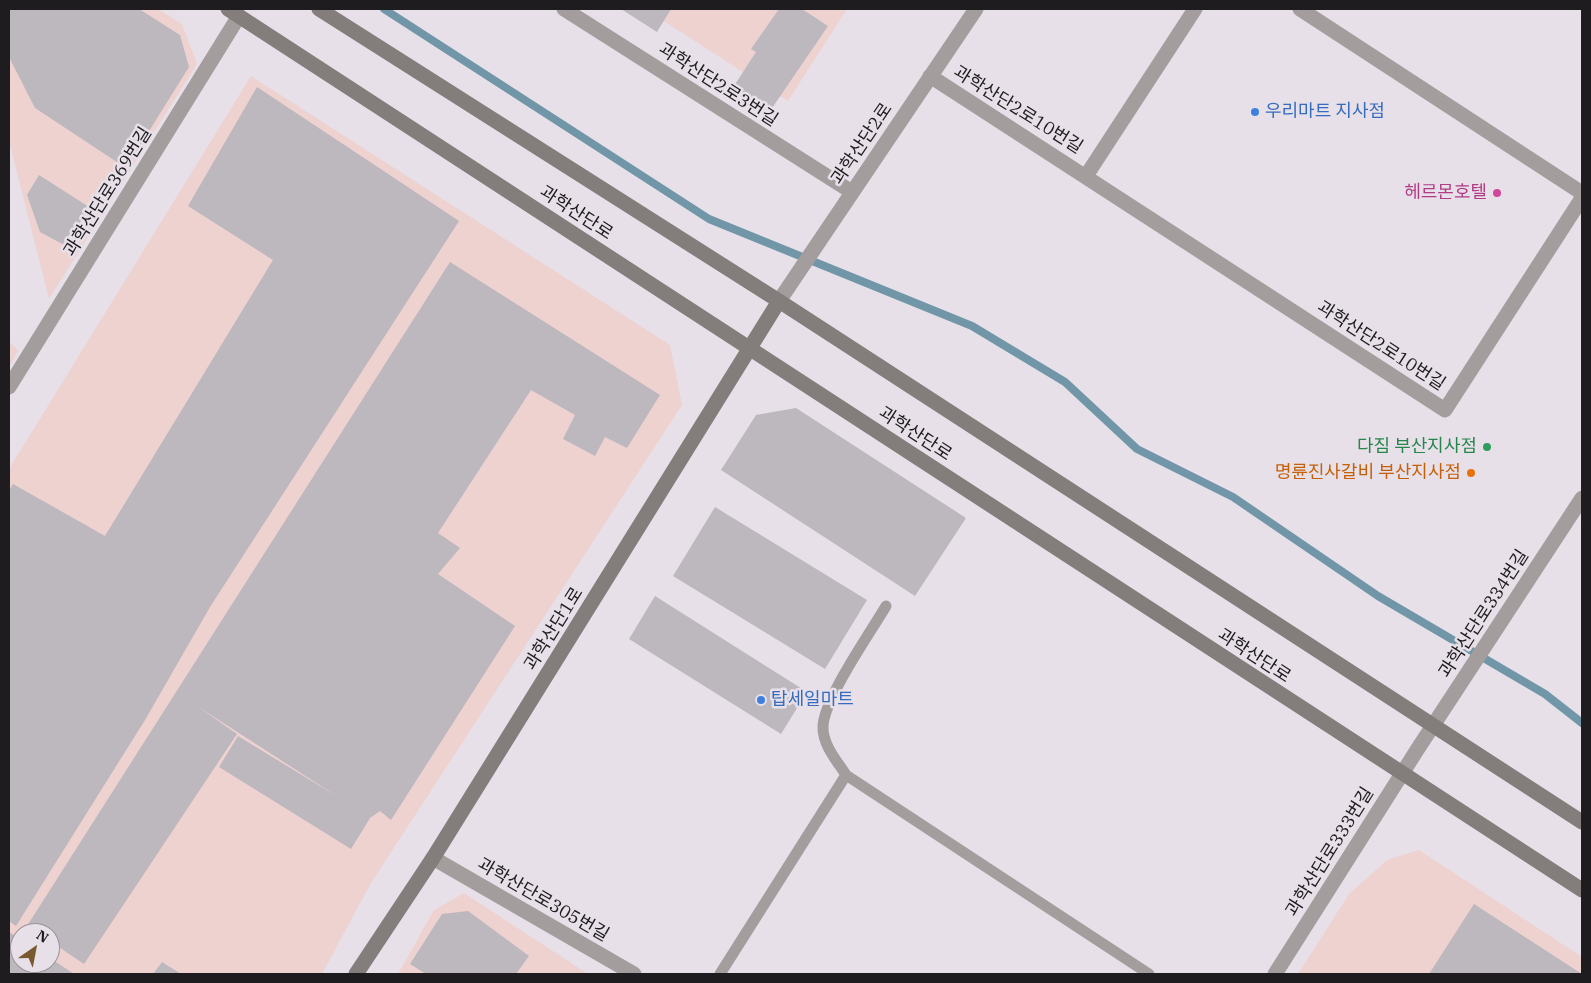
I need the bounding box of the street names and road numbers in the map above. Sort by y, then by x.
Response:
street label: 과학산단2로3번길 [654,38,782,132]
street label: 과학산단2로10번길 [949,62,1087,158]
street label: 과학산단2로 [827,99,897,189]
street label: 과학산단로369번길 [60,123,156,261]
street label: 과학산단로 [535,181,617,245]
street label: 과학산단2로10번길 [1313,297,1449,395]
street label: 과학산단로 [874,402,956,466]
street label: 과학산단로334번길 [1435,546,1533,682]
street label: 과학산단1로 [520,584,588,674]
street label: 과학산단로 [1213,624,1295,688]
street label: 과학산단로333번길 [1282,783,1378,921]
street label: 과학산단로305번길 [473,854,613,946]

